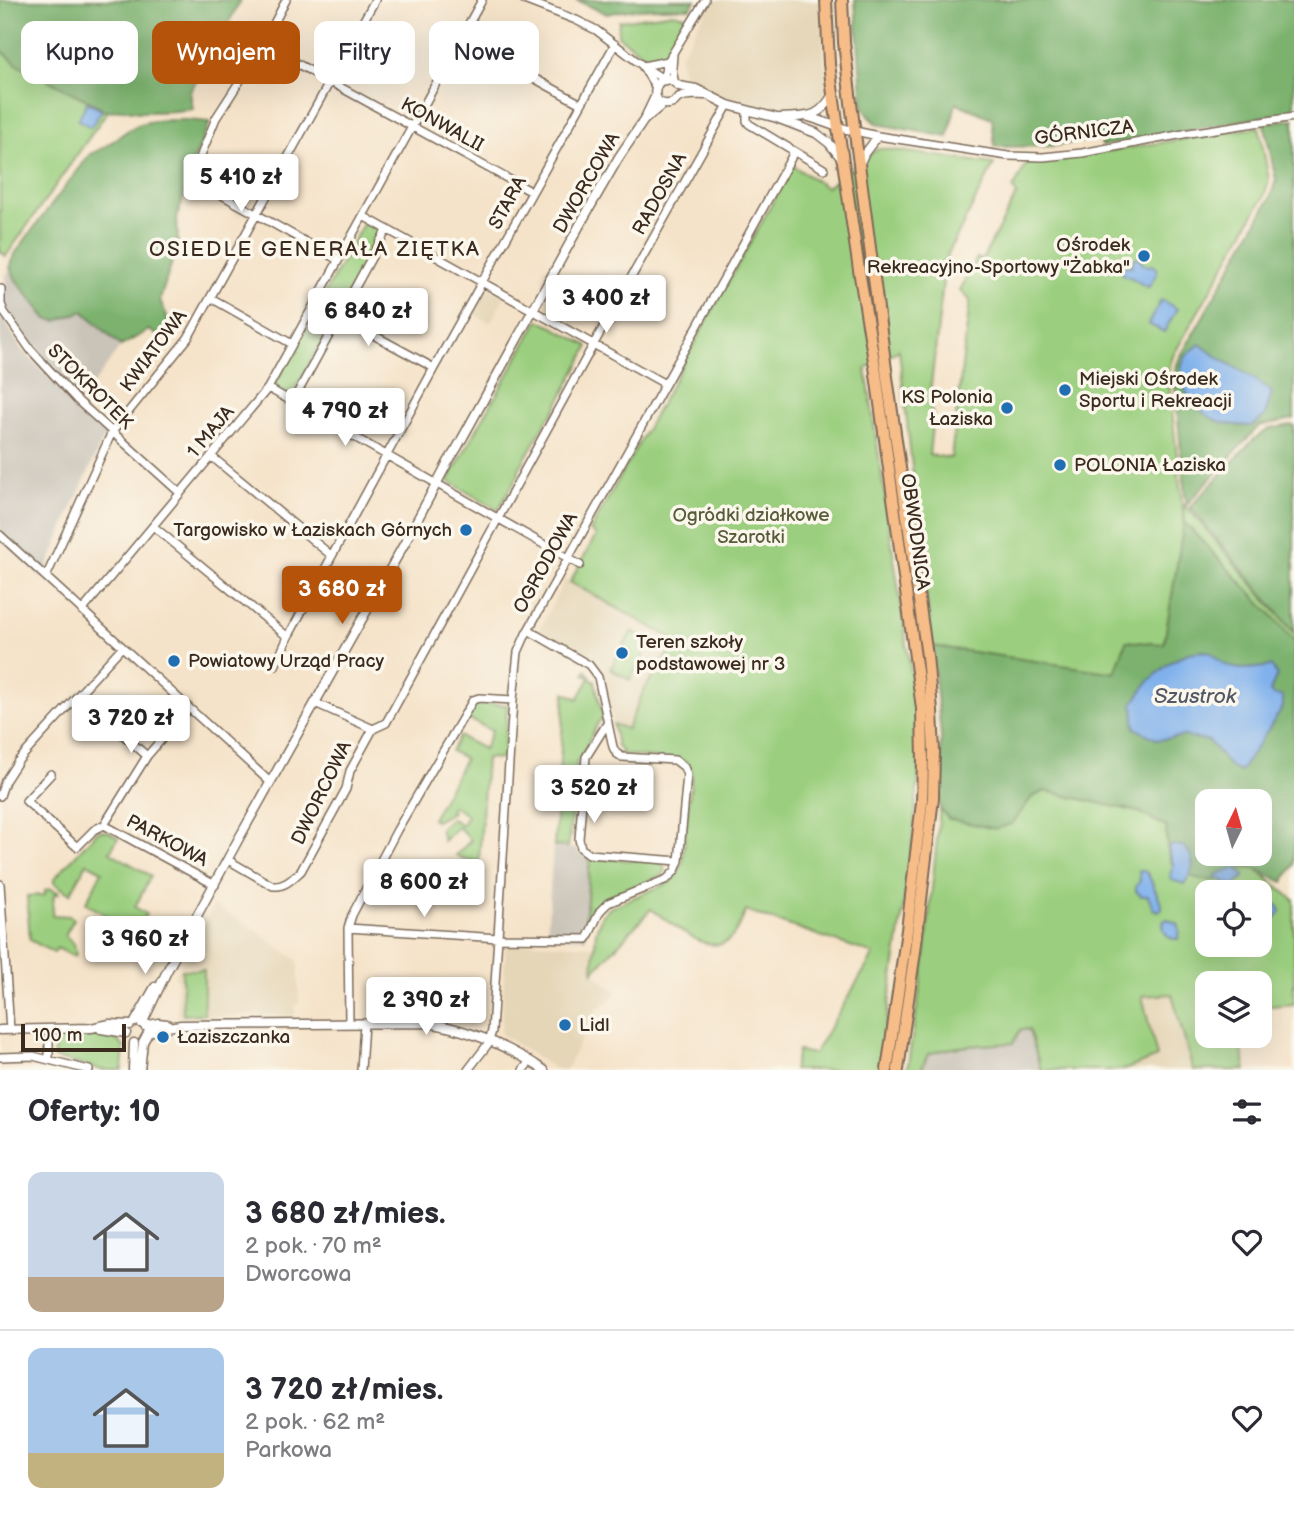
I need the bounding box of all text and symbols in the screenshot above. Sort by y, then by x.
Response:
chip: Kupno [21,21,138,84]
chip: Wynajem [152,21,300,84]
chip: Filtry [314,21,415,84]
chip: Nowe [429,21,539,84]
street label: KONWALII [397,93,488,157]
street label: GÓRNICZA [1033,114,1135,150]
street label: DWORCOWA [549,128,625,238]
street label: RADOSNA [628,148,692,239]
pin: 5 410 zł [169,154,313,214]
text: 5 410 zł [200,163,282,191]
street label: STARA [484,172,532,234]
place label: Ośrodek Rekreacyjno-Sportowy "Żabka" [867,234,1131,279]
district label: OSIEDLE GENERAŁA ZIĘTKA [149,237,481,262]
marker: Ośrodek Rekreacyjno-Sportowy "Żabka" [1136,248,1152,264]
pin: 3 400 zł [534,276,678,335]
text: 3 400 zł [562,284,650,312]
pin: 6 840 zł [296,288,440,348]
text: 6 840 zł [324,297,412,325]
street label: KWIATOWA [116,305,193,397]
street label: STOKROTEK [43,340,138,435]
place label: Miejski Ośrodek Sportu i Rekreacji [1079,368,1232,413]
marker: Miejski Ośrodek Sportu i Rekreacji [1057,382,1073,398]
place label: KS Polonia Łaziska [901,386,993,431]
pin: 4 790 zł [273,388,417,448]
text: 4 790 zł [302,397,388,425]
marker: KS Polonia Łaziska [999,400,1015,416]
street label: 1 MAJA [183,401,240,463]
place label: POLONIA Łaziska [1074,454,1226,477]
marker: POLONIA Łaziska [1052,457,1068,473]
street label: OBWODNICA [895,472,935,592]
park label: Ogródki działkowe Szarotki [673,504,829,549]
street label: OGRODOWA [509,508,583,617]
place label: Targowisko w Łaziskach Górnych [173,519,452,542]
marker: Targowisko w Łaziskach Górnych [458,522,474,538]
pin: 3 680 zł [270,566,414,626]
text: 3 680 zł [298,575,386,603]
place label: Teren szkoły podstawowej nr 3 [636,631,785,676]
marker: Teren szkoły podstawowej nr 3 [614,645,630,661]
place label: Powiatowy Urząd Pracy [188,650,384,673]
marker: Powiatowy Urząd Pracy [166,653,182,669]
water label: Szustrok [1154,684,1237,709]
pin: 3 720 zł [59,696,203,755]
text: 3 720 zł [88,704,174,732]
street label: DWORCOWA [287,737,357,849]
pin: 3 520 zł [522,766,666,825]
text: 3 520 zł [551,774,637,802]
north arrow [1195,789,1272,866]
map controls [1195,789,1272,1048]
street label: PARKOWA [122,810,212,872]
pin: 8 600 zł [352,860,496,919]
text: 8 600 zł [380,868,469,896]
button: locate [1195,880,1272,957]
pin: 3 960 zł [73,916,217,976]
text: 3 960 zł [101,925,189,953]
button: layers [1195,971,1272,1048]
pin: 2 390 zł [354,978,498,1037]
text: 2 390 zł [382,986,470,1014]
place label: Lidl [579,1014,610,1037]
marker: Lidl [557,1017,573,1033]
scale bar [21,1021,126,1053]
text: 100 m [32,1024,83,1047]
place label: Łaziszczanka [177,1026,290,1049]
marker: Łaziszczanka [155,1029,171,1045]
icon: filters [1228,1093,1266,1131]
text: Oferty: 10 [28,1094,160,1130]
text: 3 680 zł/mies. [245,1196,446,1232]
icon: home [84,1200,168,1284]
icon: heart [1228,1223,1266,1261]
text: 2 pok. · 70 m² [245,1232,382,1260]
text: Dworcowa [245,1260,351,1288]
text: 3 720 zł/mies. [245,1372,443,1408]
icon: home [84,1376,168,1460]
icon: heart [1228,1399,1266,1437]
text: 2 pok. · 62 m² [245,1408,385,1436]
text: Parkowa [245,1436,332,1464]

